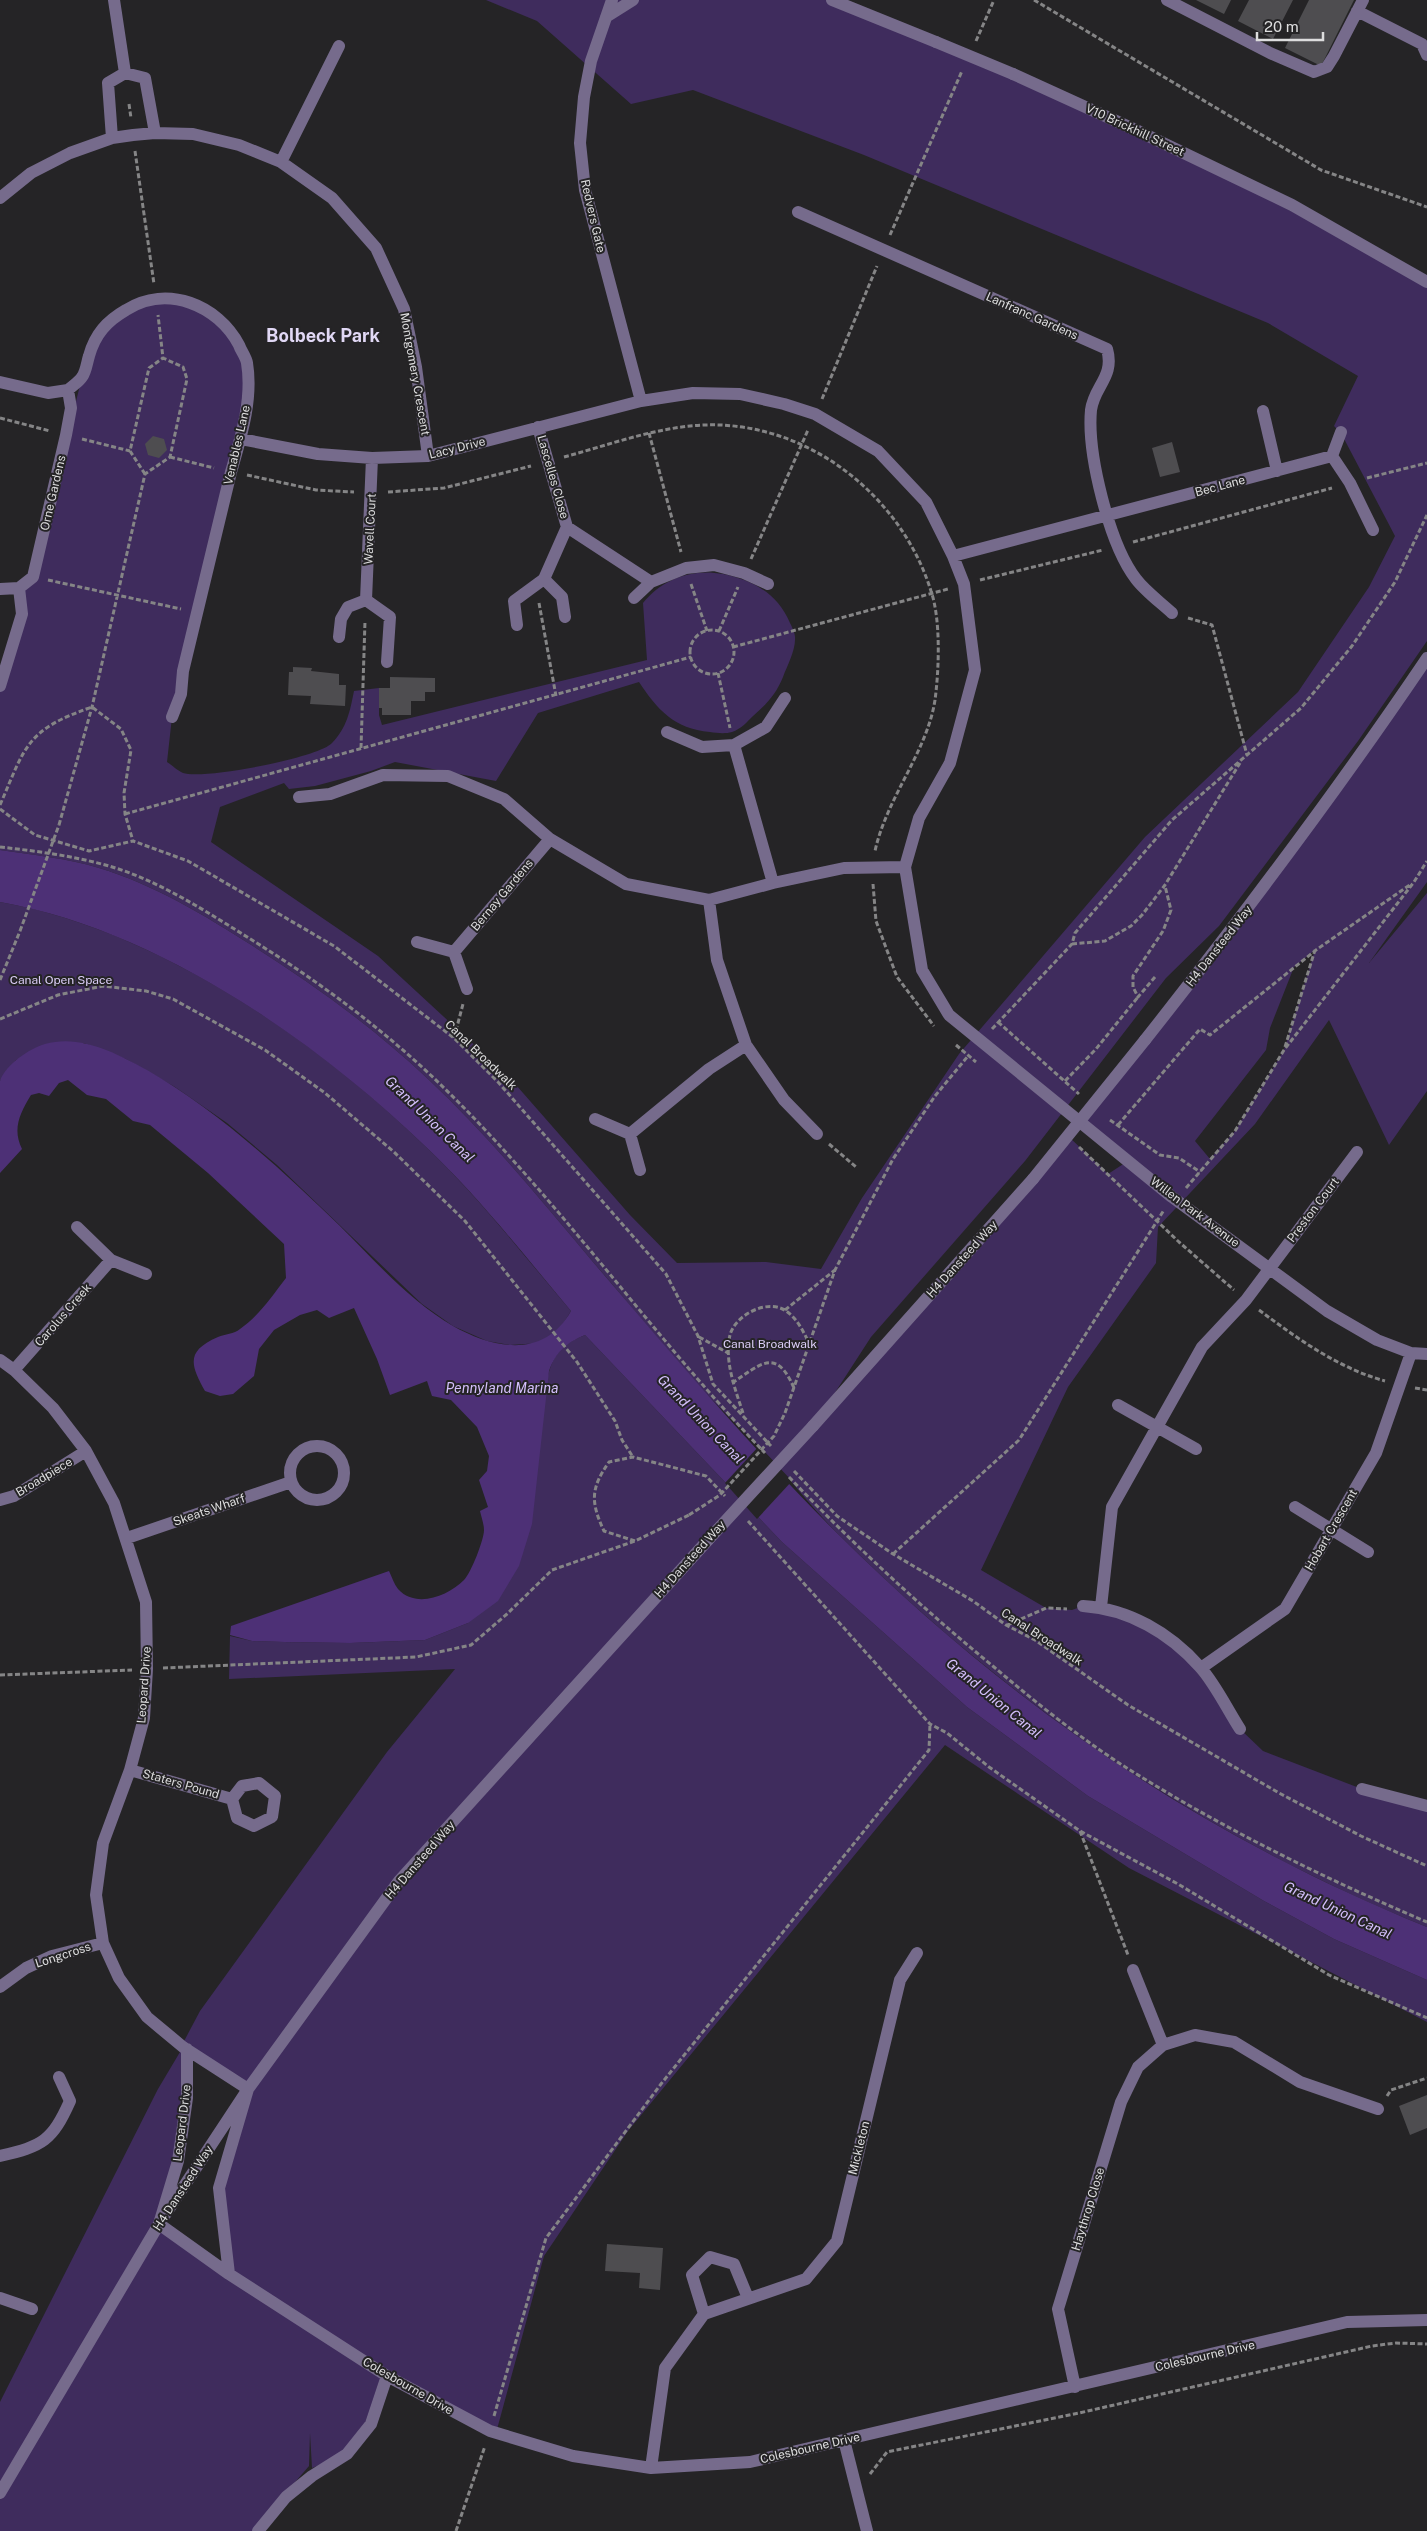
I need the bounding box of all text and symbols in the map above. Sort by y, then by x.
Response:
scale bar [1257,10,1323,42]
text: 20 m [1264,18,1299,35]
street label: V10 Brickhill Street [1083,101,1187,159]
street label: Redvers Gate [578,178,608,254]
street label: Lanfranc Gardens [984,289,1080,343]
street label: Montgomery Crescent [397,311,433,437]
district label: Bolbeck Park [266,325,380,346]
street label: Venables Lane [221,404,253,486]
street label: Lacy Drive [427,434,487,462]
street label: Lascelles Close [534,434,572,521]
street label: Orne Gardens [38,454,68,532]
street label: Bec Lane [1193,473,1247,499]
street label: Wavell Court [361,493,379,565]
street label: Bernay Gardens [468,856,536,934]
street label: H4 Dansteed Way [1183,902,1255,989]
park label: Canal Open Space [10,973,112,987]
street label: Canal Broadwalk [442,1017,520,1093]
water label: Grand Union Canal [382,1073,478,1165]
street label: Willen Park Avenue [1148,1174,1242,1250]
street label: Preston Court [1284,1175,1342,1245]
street label: H4 Dansteed Way [924,1217,1001,1301]
street label: Carolus Creek [32,1281,94,1349]
park label: Canal Broadwalk [723,1337,817,1351]
water label: Grand Union Canal [655,1371,747,1467]
water label: Pennyland Marina [446,1380,558,1396]
street label: Broadpiece [13,1455,75,1499]
street label: Hobart Crescent [1302,1486,1360,1573]
street label: Skeats Wharf [171,1491,247,1529]
street label: H4 Dansteed Way [652,1517,729,1601]
street label: Canal Broadwalk [999,1605,1086,1669]
street label: Leopard Drive [134,1646,154,1724]
water label: Grand Union Canal [943,1655,1045,1741]
street label: Staters Pound [141,1766,221,1802]
street label: H4 Dansteed Way [382,1818,458,1902]
water label: Grand Union Canal [1282,1878,1394,1942]
street label: Longcross [33,1939,93,1971]
street label: Leopard Drive [170,2084,194,2162]
street label: Mickleton [846,2120,872,2176]
street label: H4 Dansteed Way [150,2142,216,2233]
street label: Haythrop Close [1069,2166,1107,2252]
street label: Colesbourne Drive [1154,2338,1257,2374]
street label: Colesbourne Drive [360,2354,456,2418]
street label: Colesbourne Drive [759,2430,862,2466]

